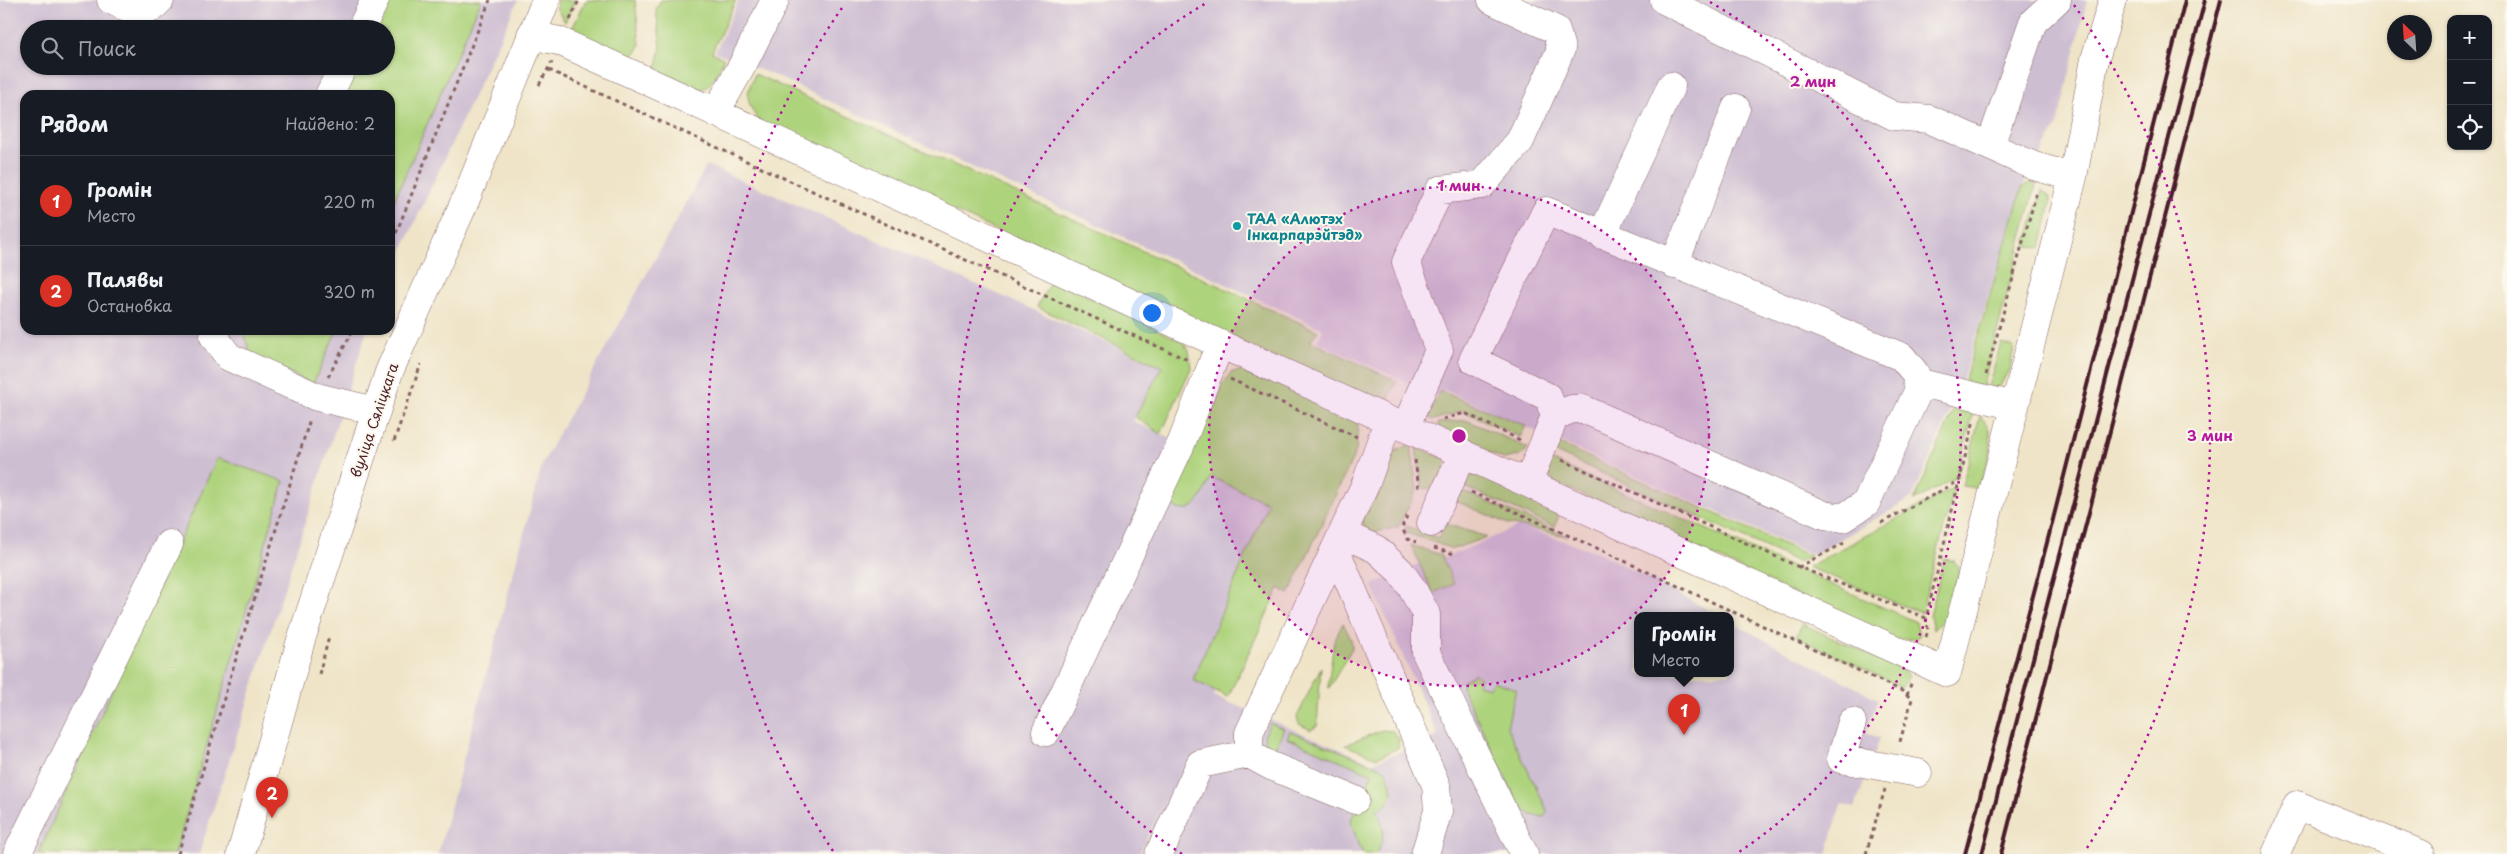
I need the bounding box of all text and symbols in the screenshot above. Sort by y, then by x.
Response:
north arrow [2387,15,2432,60]
map controls [2447,15,2492,150]
button: + [2447,15,2492,60]
search box [20,20,395,75]
icon: search [38,34,66,62]
text: Поиск [78,34,136,62]
button: − [2447,60,2492,105]
text: 2 мин [1790,69,1837,92]
button: locate [2447,105,2492,150]
text: Рядом [40,107,108,139]
text: Найдено: 2 [285,111,375,135]
text: 1 мин [1437,173,1481,196]
text: Громін [87,175,152,203]
text: 1 [52,189,60,213]
text: 220 m [324,189,375,213]
text: Место [87,203,136,227]
place label: ТАА «Алютэх Інкарпарэйтэд» [1247,208,1363,245]
marker: ТАА «Алютэх Інкарпарэйтэд» [1231,220,1243,232]
text: Палявы [87,265,163,293]
text: 2 [50,279,62,303]
text: 320 m [324,279,375,303]
text: Остановка [87,293,172,317]
your location [1139,300,1165,326]
street label: вуліца Сяліцкага [345,360,404,480]
text: 3 мин [2187,423,2233,446]
centre of rings [1450,427,1468,445]
popup [1634,612,1734,677]
text: Громін [1651,619,1717,647]
text: Место [1651,647,1700,671]
pin: 1 [1668,694,1700,735]
pin: 2 [256,777,288,818]

